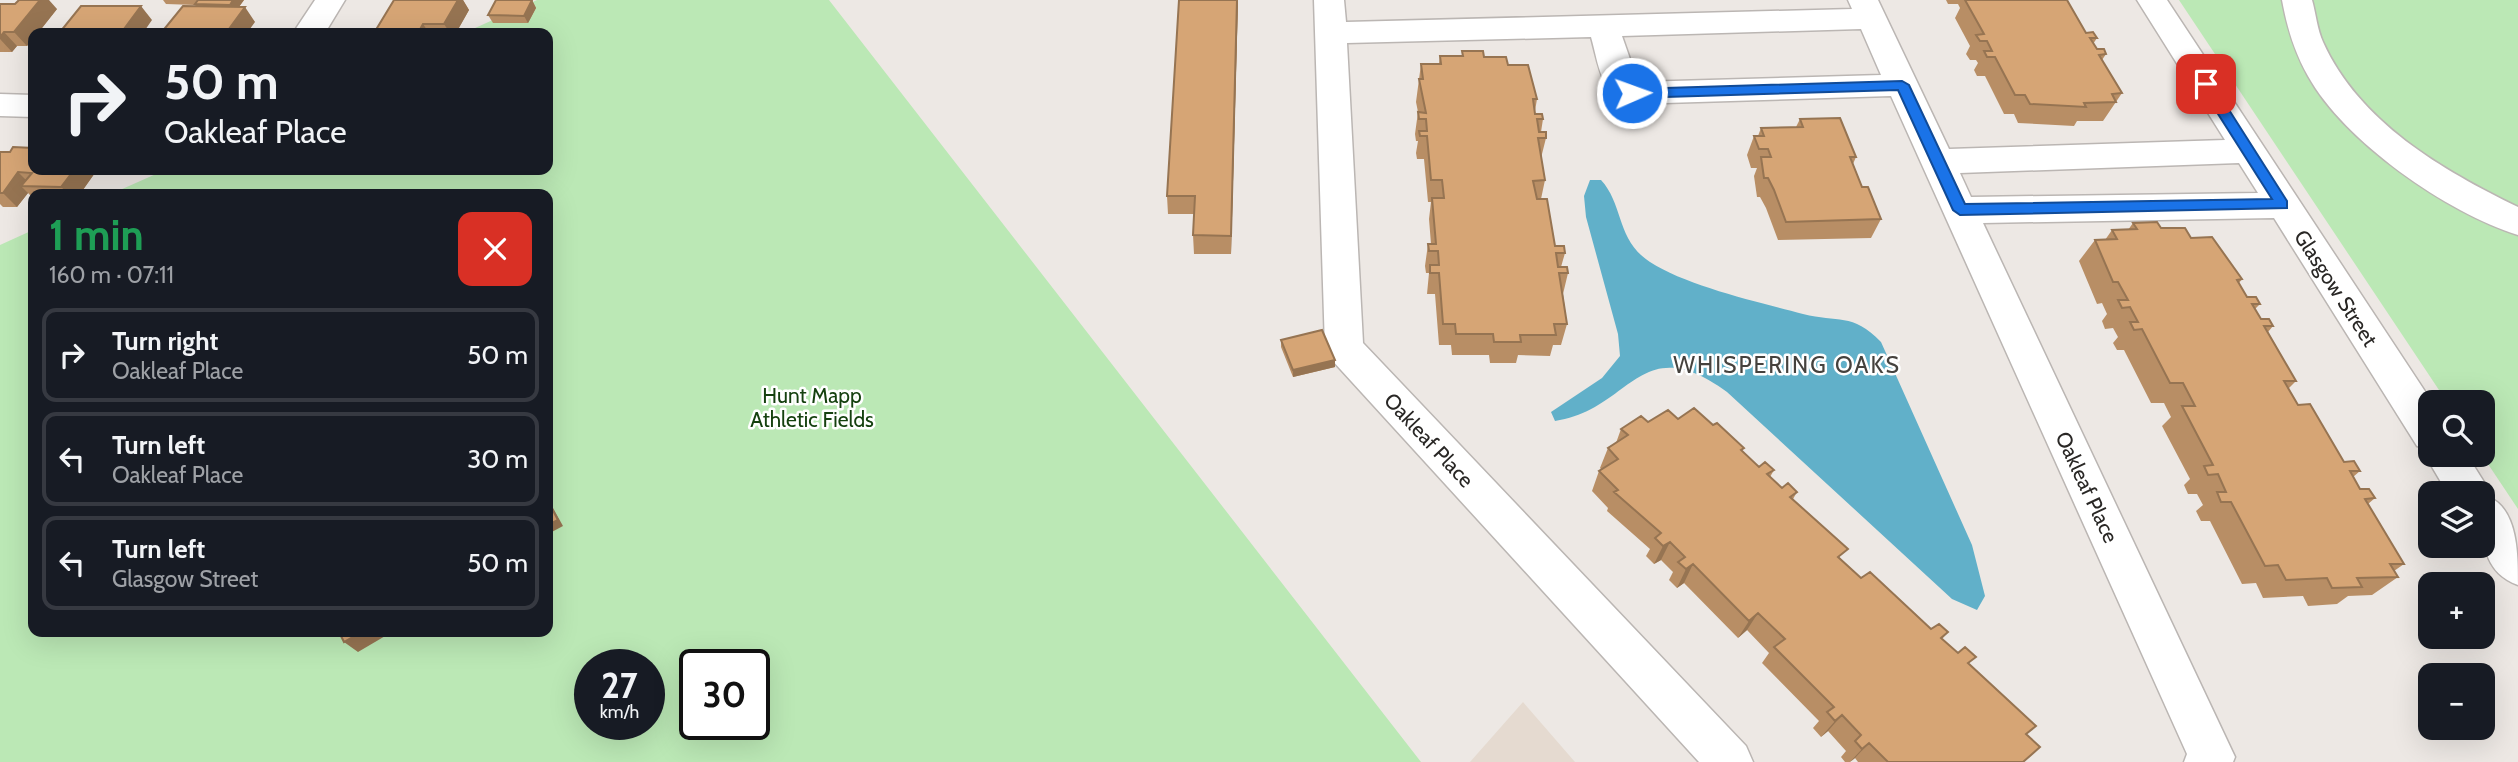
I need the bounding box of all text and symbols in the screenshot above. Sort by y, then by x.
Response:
text: 50 m [164,52,279,111]
pin [2176,54,2236,114]
icon: right [49,56,140,147]
position arrow [1595,56,1669,130]
icon: arrive [2187,65,2225,103]
text: Oakleaf Place [164,112,347,151]
text: 1 min [49,209,144,261]
button: close [458,212,532,286]
street label: Glasgow Street [2289,225,2383,351]
text: 160 m · 07:11 [49,261,174,289]
text: Turn right [112,325,218,357]
icon: right [53,336,91,374]
text: 50 m [467,339,528,371]
district label: WHISPERING OAKS [1673,351,1901,379]
text: Oakleaf Place [112,357,243,385]
park label: Hunt Mapp Athletic Fields [750,383,874,432]
street label: Oakleaf Place [1379,388,1479,493]
map controls [2418,390,2495,740]
button: search [2418,390,2495,467]
street label: Oakleaf Place [2050,427,2124,547]
text: Turn left [112,429,205,461]
icon: left [53,440,91,478]
text: 30 m [467,443,528,475]
text: Oakleaf Place [112,461,243,489]
button: layers [2418,481,2495,558]
text: Turn left [112,533,205,565]
icon: left [53,544,91,582]
text: 50 m [467,547,528,579]
text: Glasgow Street [112,565,258,593]
button: + [2418,572,2495,649]
speed limit sign: 30 [679,649,770,740]
button: − [2418,663,2495,740]
text: 27 [601,664,638,707]
text: km/h [600,701,639,723]

